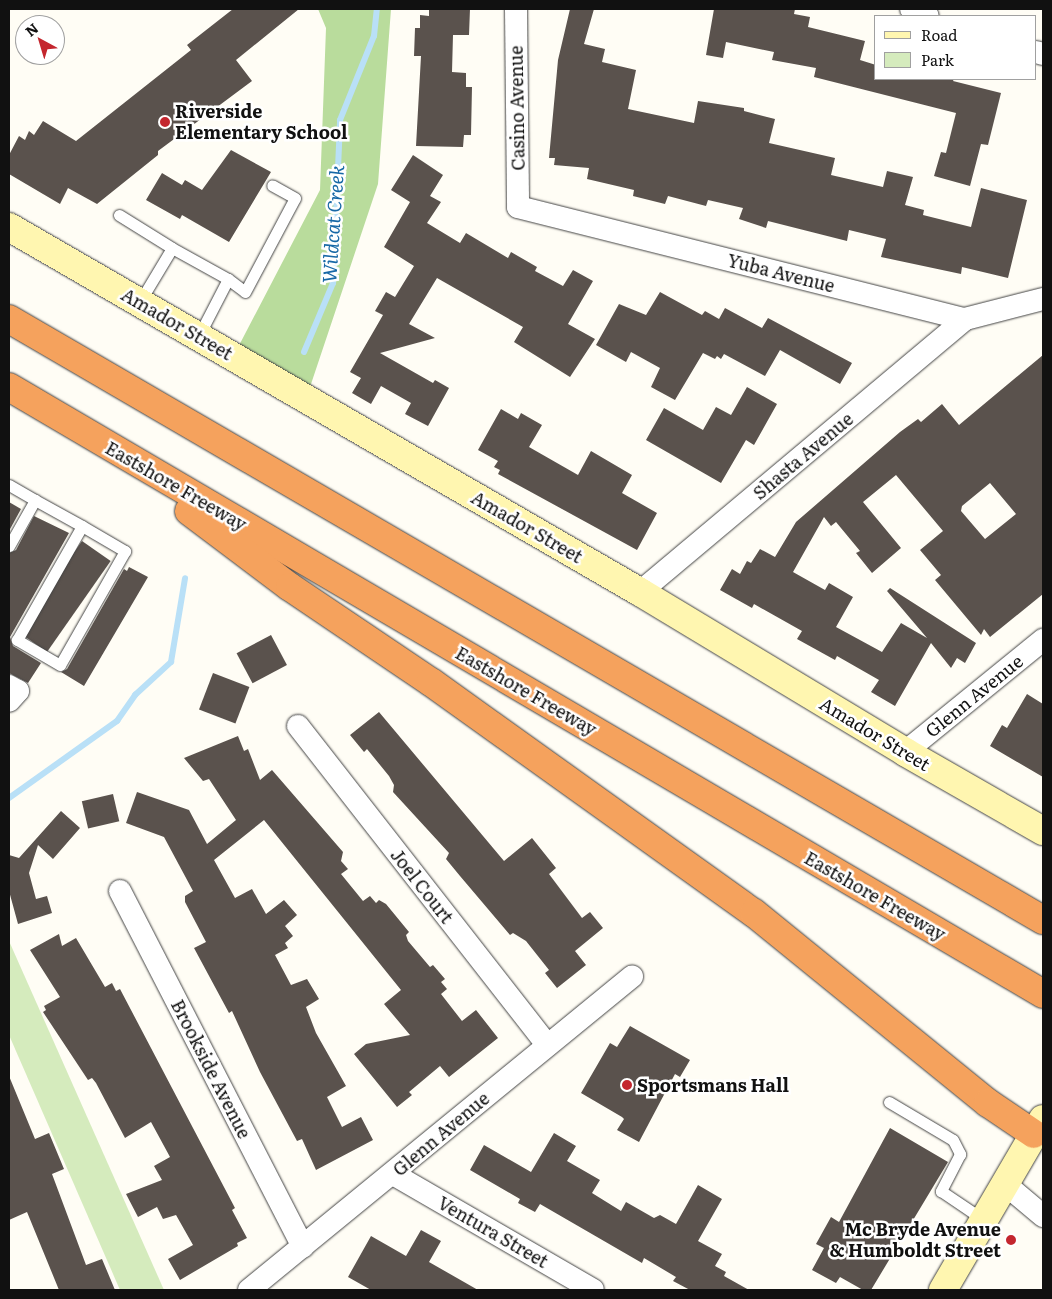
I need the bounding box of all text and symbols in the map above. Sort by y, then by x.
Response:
north arrow [15,15,65,65]
legend [874,15,1037,80]
text: N [20,18,42,41]
text: Road [921,23,957,46]
street label: Casino Avenue [505,45,529,171]
text: Park [921,48,954,71]
place label: Riverside Elementary School [175,101,347,144]
marker: Riverside Elementary School [159,116,171,128]
water label: Wildcat Creek [318,164,348,284]
street label: Yuba Avenue [725,249,837,297]
street label: Amador Street [118,283,236,365]
street label: Shasta Avenue [749,408,857,504]
street label: Eastshore Freeway [102,437,250,535]
street label: Amador Street [468,486,586,568]
street label: Eastshore Freeway [452,642,600,740]
street label: Glenn Avenue [921,650,1027,742]
street label: Amador Street [816,693,934,775]
street label: Joel Court [386,844,458,928]
street label: Eastshore Freeway [801,847,949,945]
street label: Brookside Avenue [167,996,255,1142]
place label: Sportsmans Hall [637,1074,789,1096]
marker: Sportsmans Hall [621,1079,633,1091]
street label: Glenn Avenue [388,1087,494,1181]
street label: Ventura Street [434,1192,552,1272]
place label: Mc Bryde Avenue & Humboldt Street [829,1219,1001,1262]
marker: Mc Bryde Avenue & Humboldt Street [1005,1234,1017,1246]

